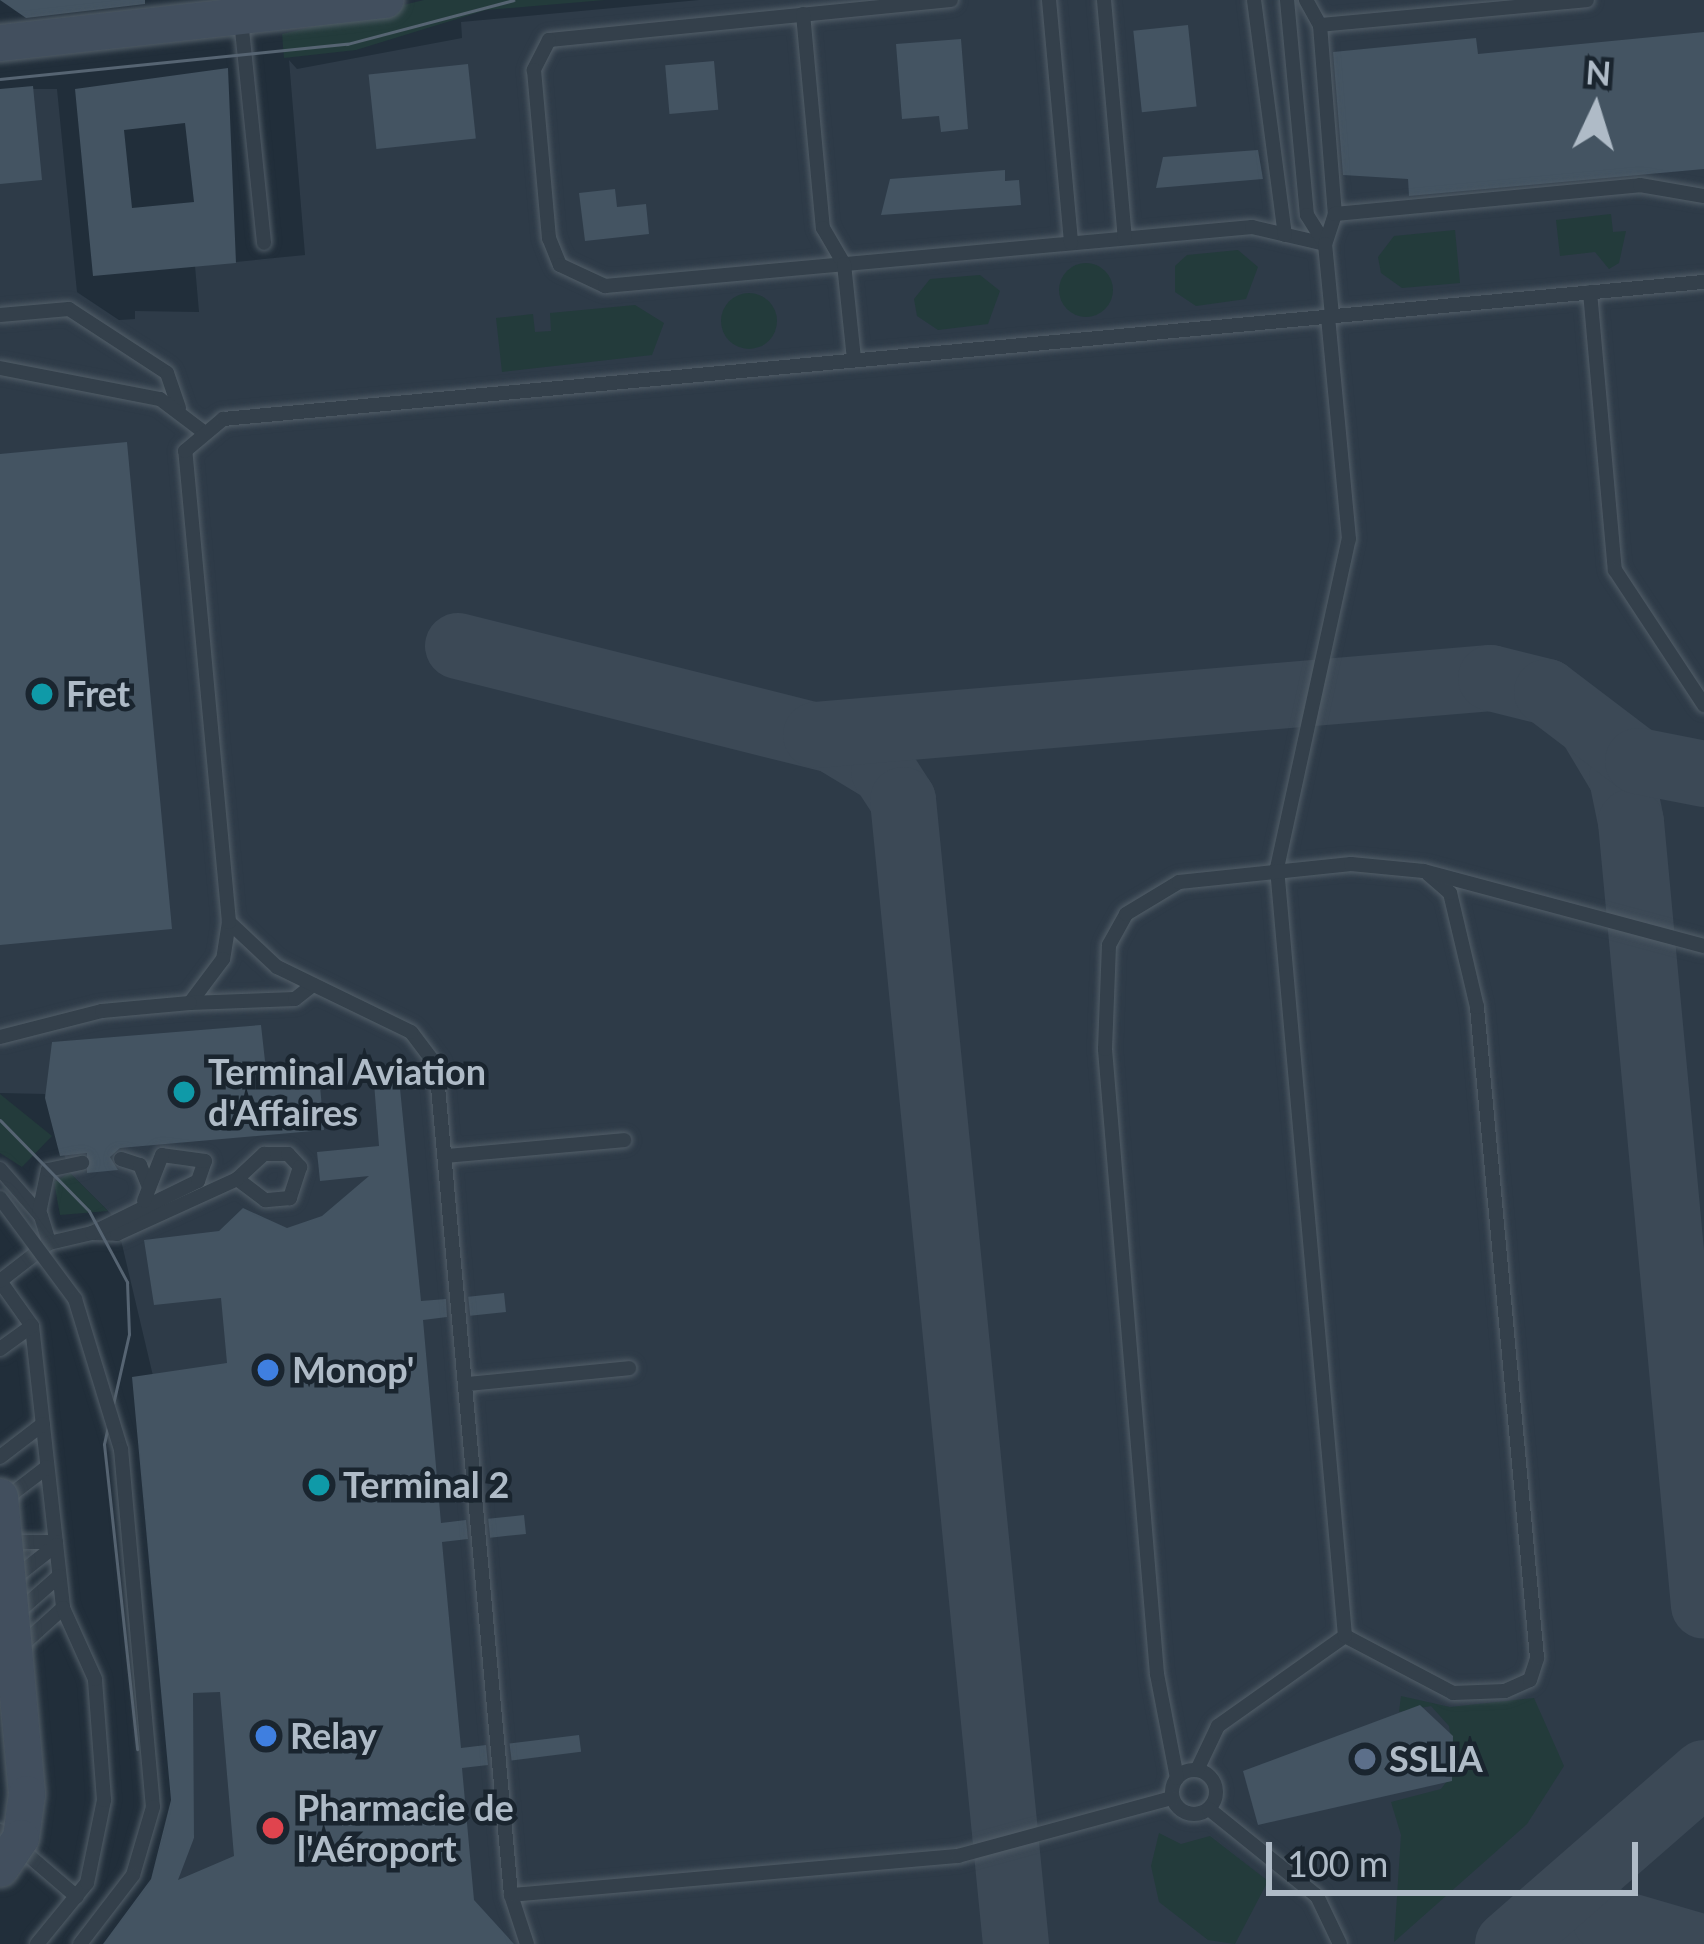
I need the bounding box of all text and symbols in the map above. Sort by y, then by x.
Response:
north arrow [1536,48,1656,168]
text: N [1584,51,1613,93]
place label: Fret [66,672,130,716]
marker: Fret [29,681,55,707]
place label: Terminal Aviation d'Affaires [208,1049,487,1134]
marker: Terminal Aviation d'Affaires [171,1079,197,1105]
place label: Monop' [292,1348,414,1392]
marker: Monop' [255,1357,281,1383]
place label: Terminal 2 [343,1463,509,1507]
marker: Terminal 2 [306,1472,332,1498]
place label: Relay [290,1714,377,1758]
marker: Relay [253,1723,279,1749]
place label: SSLIA [1389,1737,1483,1781]
marker: SSLIA [1352,1746,1378,1772]
place label: Pharmacie de l'Aéroport [297,1785,514,1870]
marker: Pharmacie de l'Aéroport [260,1815,286,1841]
scale bar [1272,1818,1644,1892]
text: 100 m [1287,1841,1388,1885]

